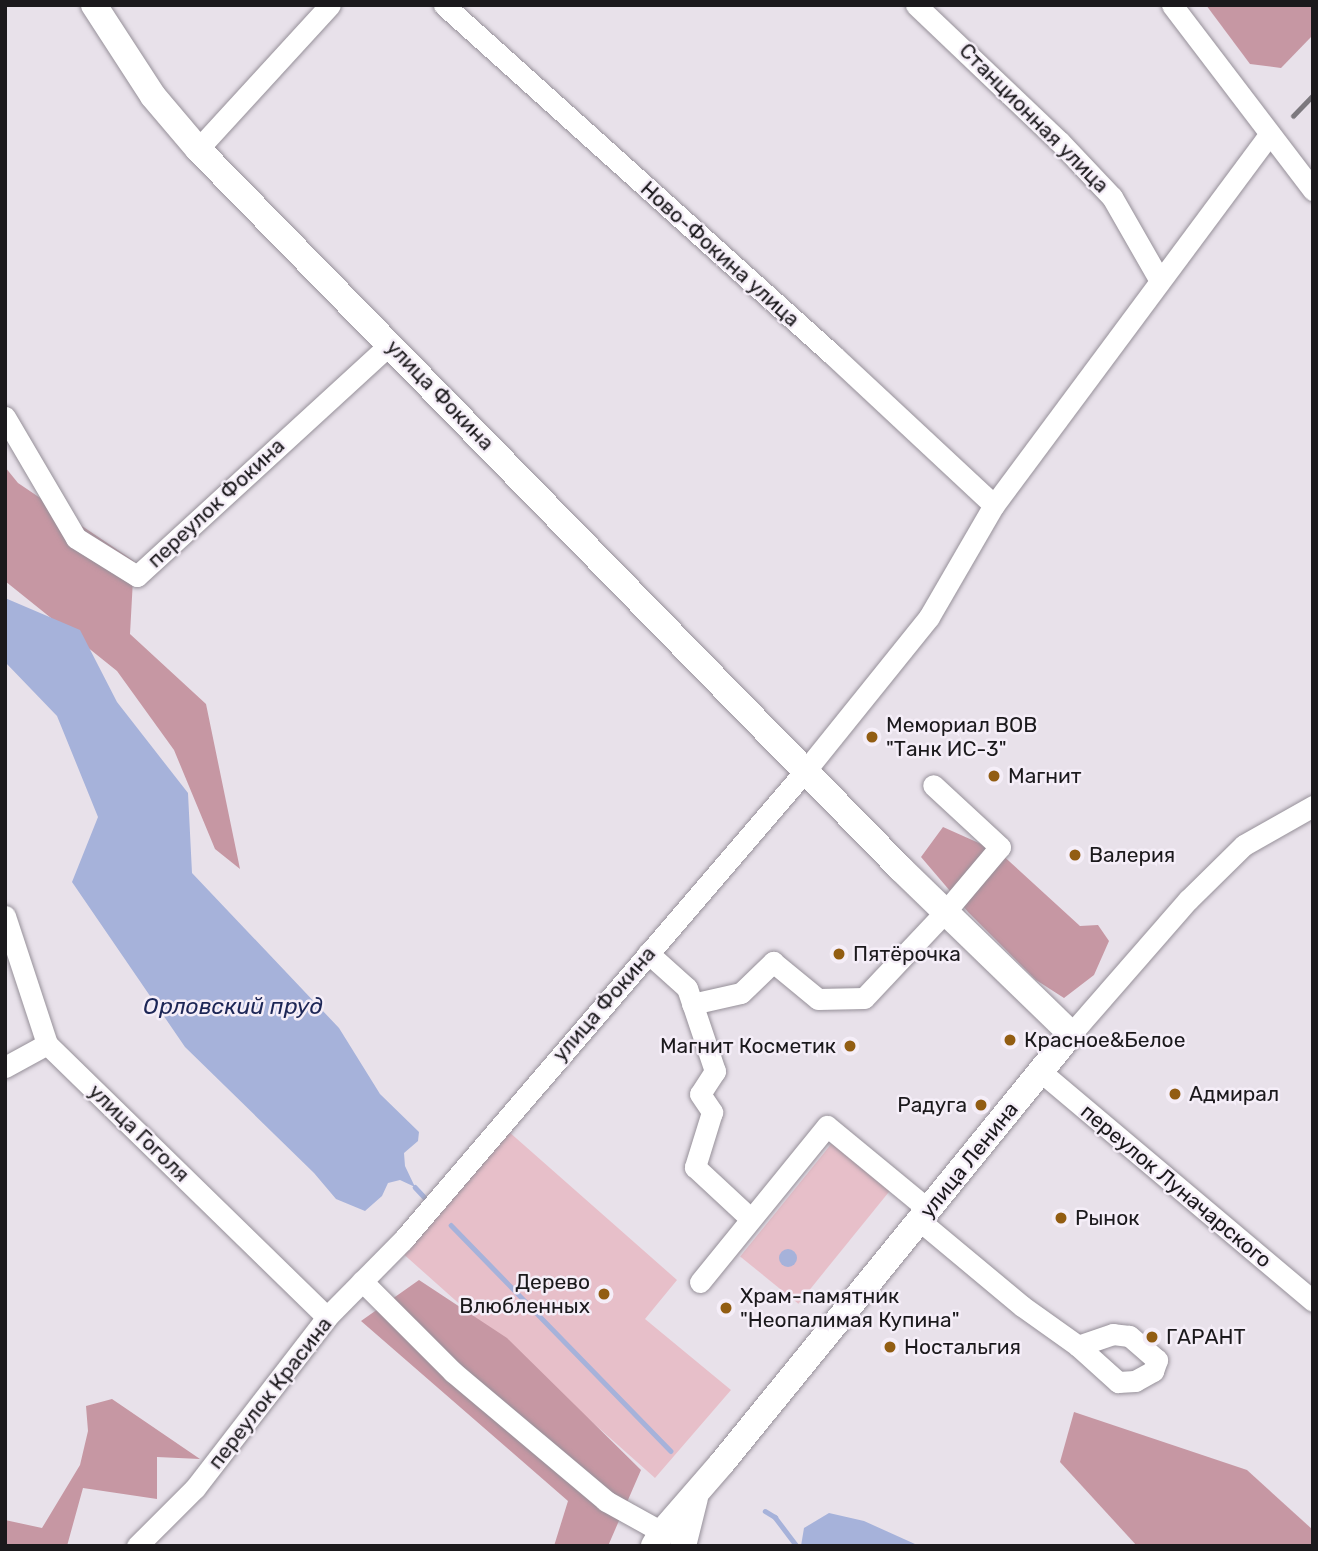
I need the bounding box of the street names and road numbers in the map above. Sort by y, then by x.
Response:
street label: Станционная улица [954,38,1114,198]
street label: Ново-Фокина улица [635,176,805,332]
street label: улица Фокина [381,334,499,456]
street label: переулок Фокина [142,433,290,573]
street label: улица Фокина [547,941,661,1067]
street label: улица Гоголя [83,1079,195,1187]
street label: улица Ленина [915,1097,1023,1223]
street label: переулок Луначарского [1076,1099,1276,1273]
street label: переулок Красина [203,1312,337,1474]

